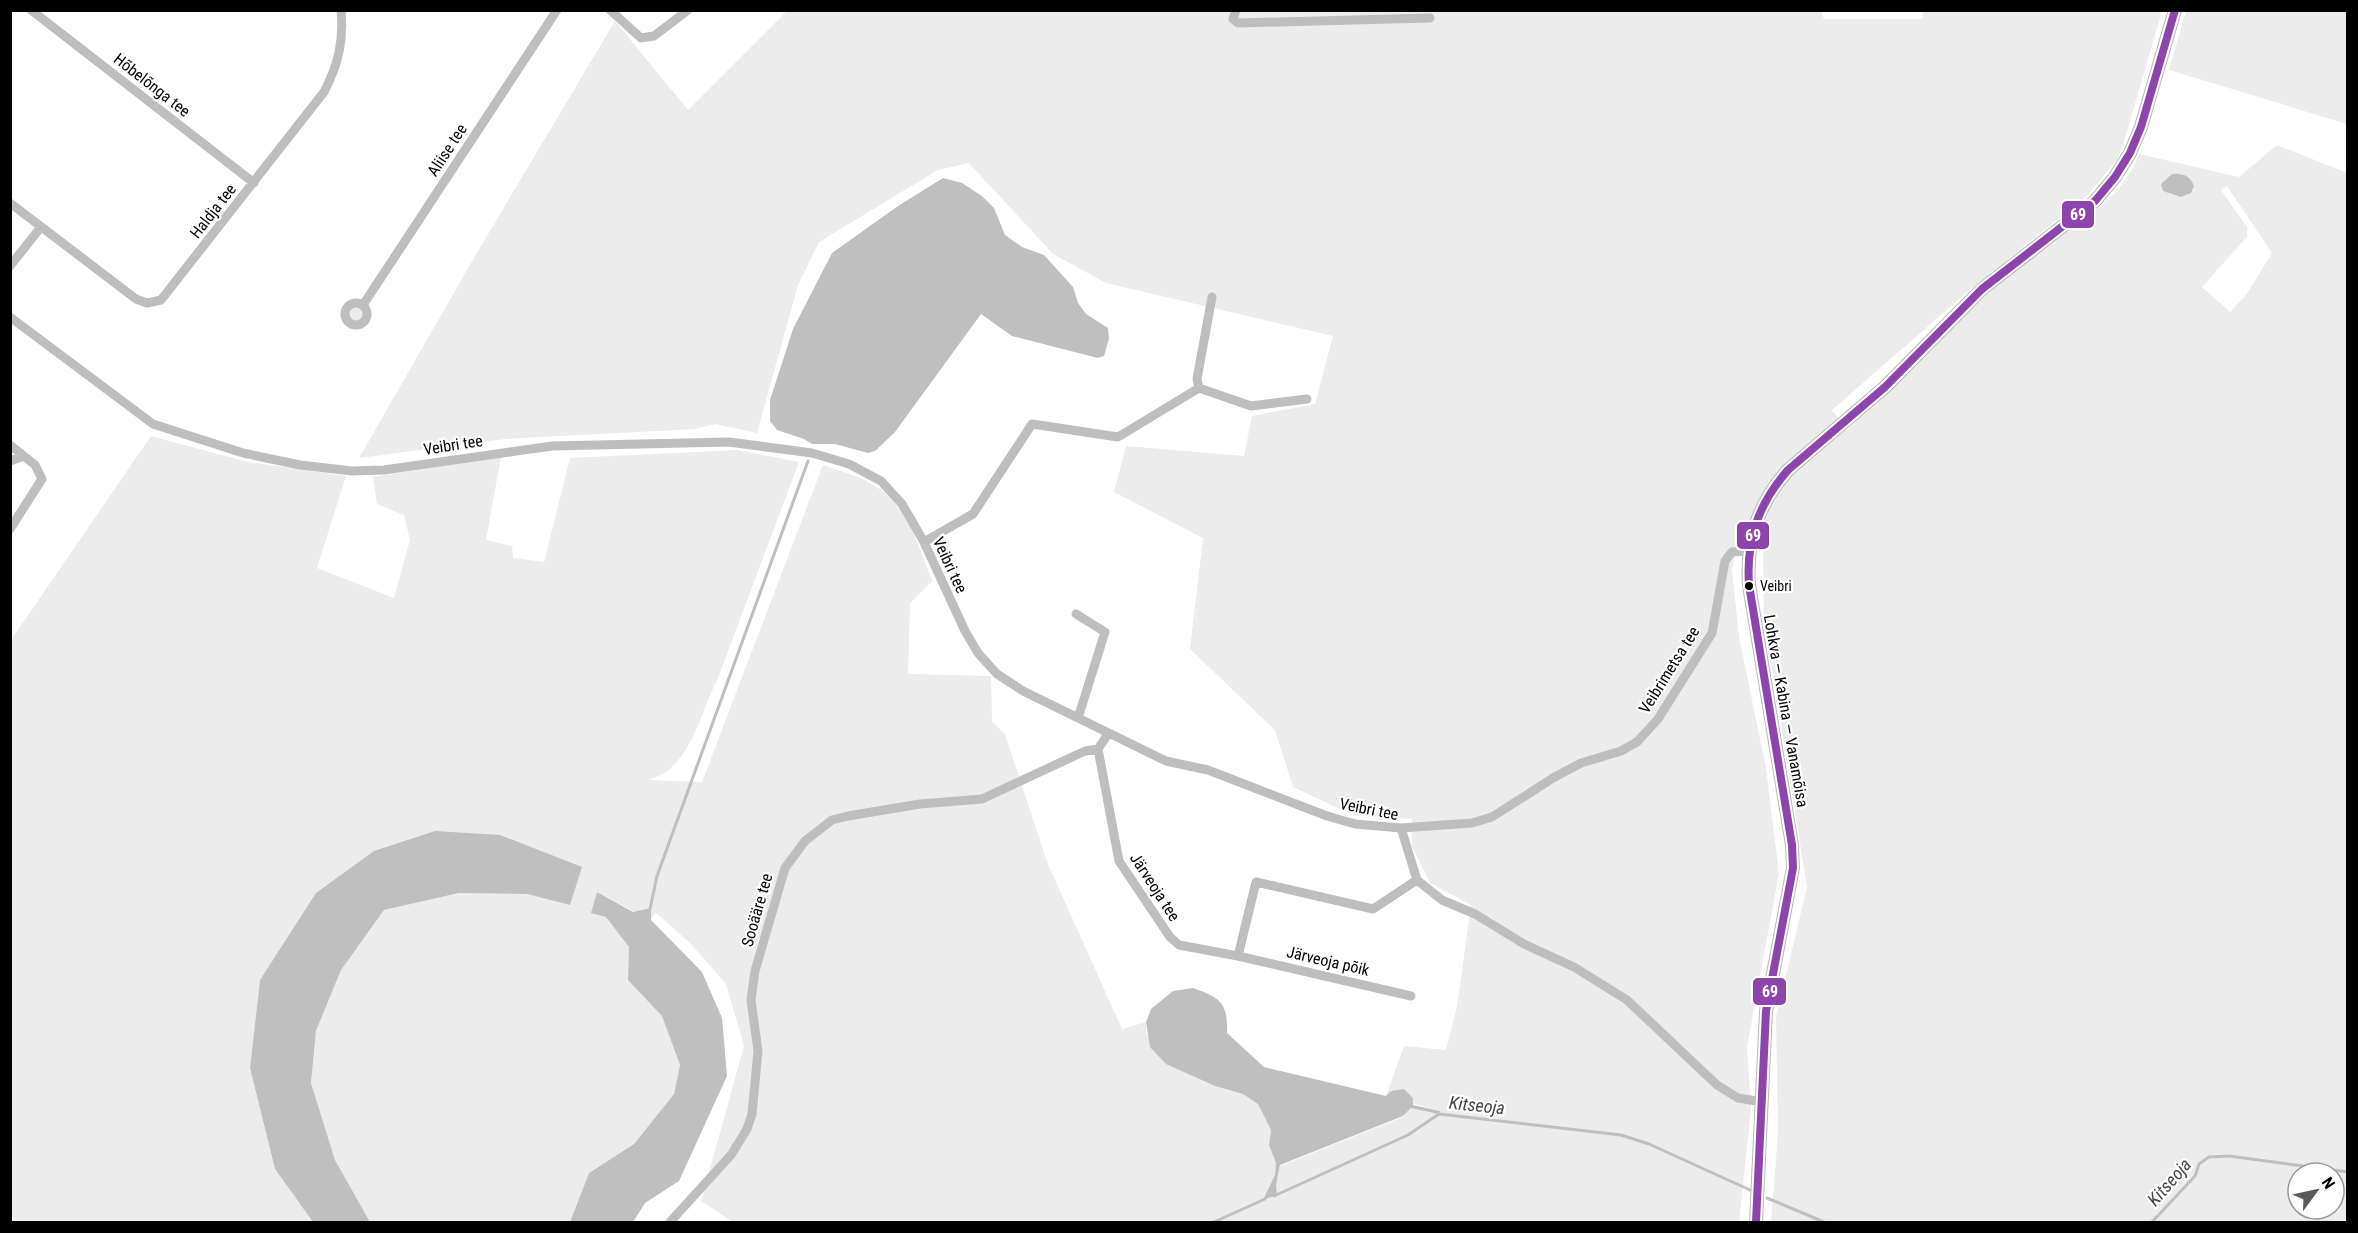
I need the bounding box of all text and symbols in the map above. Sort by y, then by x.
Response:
street label: Hõbelõnga tee [110,49,194,121]
street label: Aliise tee [423,120,471,180]
street label: Haldja tee [186,180,240,242]
line badge: 69 [2061,200,2095,229]
text: 69 [2070,205,2086,224]
street label: Veibri tee [422,431,484,459]
line badge: 69 [1736,521,1770,550]
text: 69 [1745,526,1761,545]
street label: Veibri tee [929,534,971,596]
place label: Veibri [1760,578,1792,594]
marker: Veibri [1743,580,1755,592]
street label: Lohkva — Kabina — Vanamõisa [1760,613,1812,809]
street label: Veibrimetsa tee [1635,623,1703,717]
street label: Veibri tee [1338,794,1400,824]
street label: Järveoja tee [1126,849,1184,925]
street label: Sooääre tee [737,871,777,949]
street label: Järveoja põik [1285,942,1372,980]
line badge: 69 [1752,977,1787,1006]
text: 69 [1762,982,1778,1001]
water label: Kitseoja [1448,1092,1506,1118]
water label: Kitseoja [2143,1154,2195,1210]
north arrow [2286,1161,2346,1221]
text: N [2318,1174,2339,1192]

